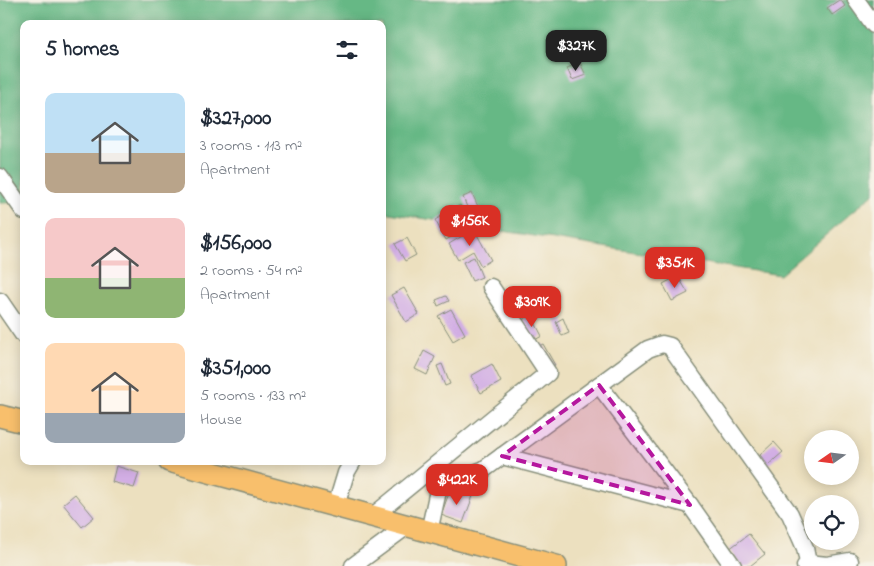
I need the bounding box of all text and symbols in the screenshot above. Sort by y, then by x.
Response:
pin: $327K [541,30,611,72]
text: $327K [557,34,595,58]
text: 5 homes [45,35,120,65]
icon: filters [333,36,361,64]
text: $327,000 [200,104,271,134]
icon: home [85,113,145,173]
text: 3 rooms · 113 m² [200,134,302,158]
text: Apartment [200,158,270,182]
pin: $156K [435,204,505,247]
text: $156K [451,209,489,233]
text: $156,000 [200,229,271,259]
icon: home [85,238,145,298]
pin: $351K [640,246,710,289]
text: $351K [656,251,694,275]
text: 2 rooms · 54 m² [200,259,302,283]
text: Apartment [200,283,270,307]
pin: $309K [497,286,567,328]
text: $309K [514,290,550,314]
text: $351,000 [200,354,271,384]
icon: home [85,363,145,423]
text: 5 rooms · 133 m² [200,384,306,408]
text: House [200,408,242,432]
north arrow [804,430,859,485]
map controls [804,430,859,550]
pin: $422K [422,464,492,506]
text: $422K [437,468,477,492]
button: locate [804,495,859,550]

